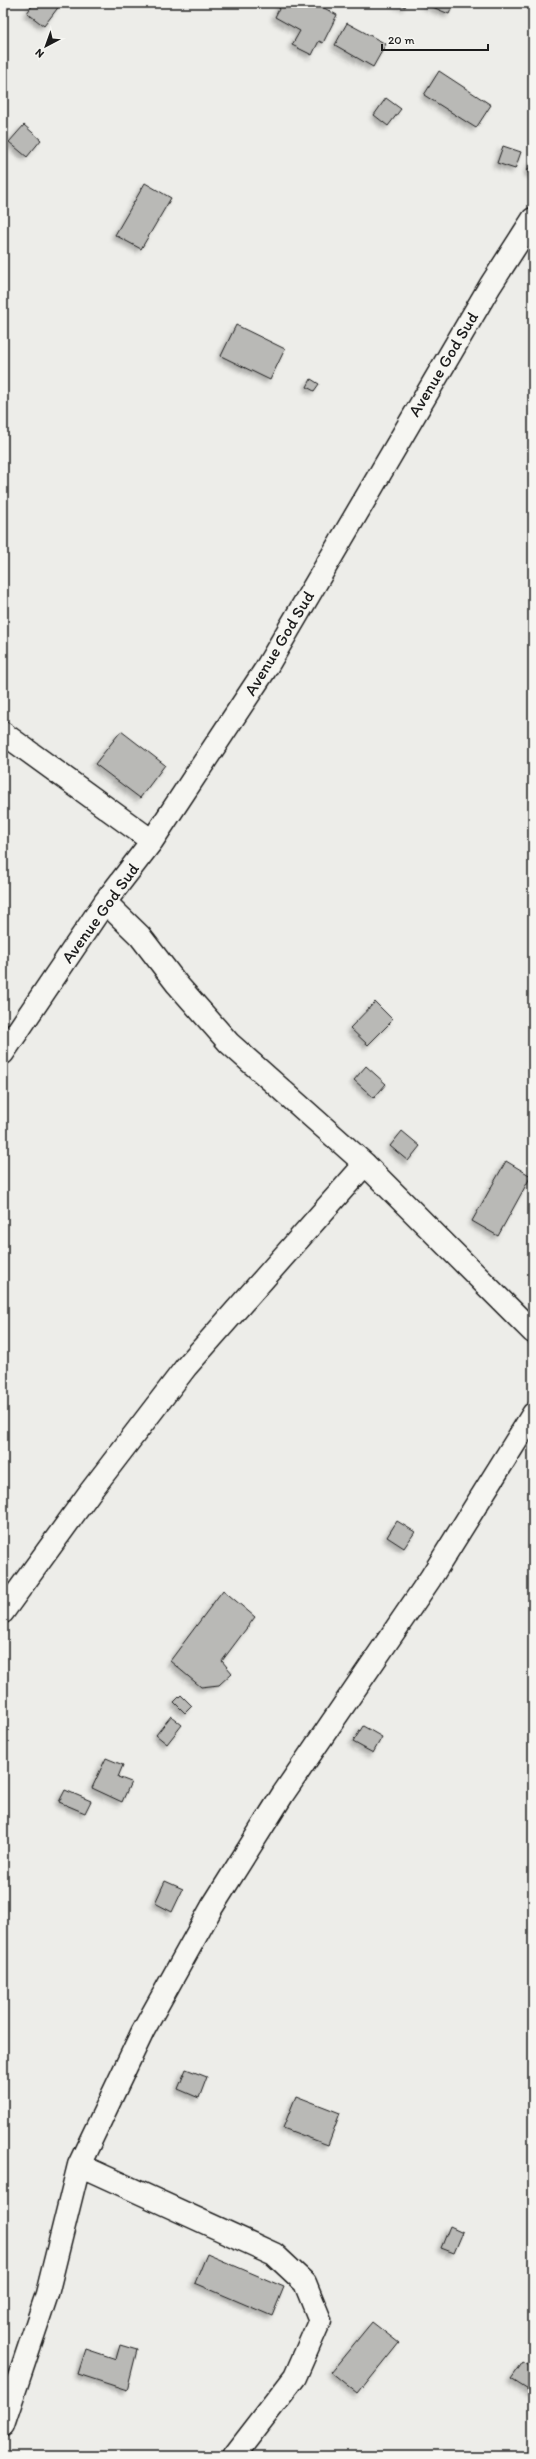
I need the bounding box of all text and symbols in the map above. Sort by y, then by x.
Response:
north arrow [26,26,66,66]
scale bar [382,26,488,52]
text: 20 m [388,33,415,47]
text: N [33,46,47,61]
street label: Avenue God Sud [404,307,482,420]
street label: Avenue God Sud [240,586,318,699]
street label: Avenue God Sud [57,859,143,967]

